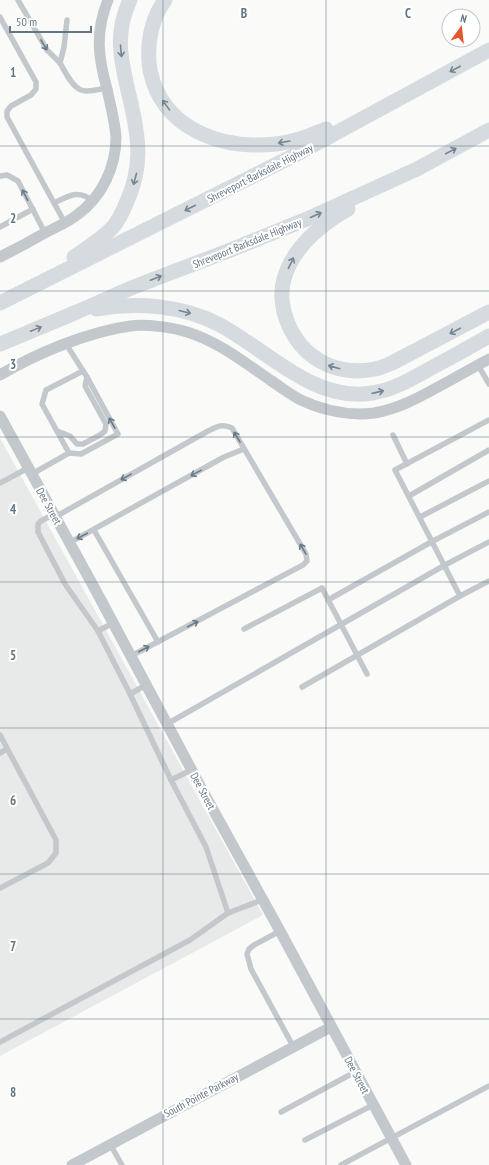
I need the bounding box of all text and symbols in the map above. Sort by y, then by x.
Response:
text: B [241,5,247,22]
text: C [405,5,411,22]
scale bar [10,8,91,34]
north arrow [441,8,481,48]
text: N [459,11,468,26]
text: 50 m [16,14,37,29]
one-way arrow [41,39,49,51]
one-way arrow [117,44,124,57]
text: 1 [10,64,16,81]
one-way arrow [449,65,461,73]
one-way arrow [162,100,170,111]
one-way arrow [278,139,291,147]
street label: Shreveport-Barksdale Highway [205,140,316,206]
one-way arrow [445,146,457,154]
one-way arrow [131,172,138,185]
one-way arrow [21,189,28,201]
one-way arrow [185,205,197,212]
text: 2 [10,210,16,227]
one-way arrow [309,211,321,218]
street label: Shreveport Barksdale Highway [191,214,304,271]
one-way arrow [288,257,295,269]
one-way arrow [149,274,161,282]
one-way arrow [178,309,191,317]
one-way arrow [30,325,42,332]
one-way arrow [449,327,461,335]
text: 3 [10,356,16,373]
one-way arrow [328,363,341,370]
one-way arrow [371,388,384,395]
one-way arrow [108,417,116,429]
one-way arrow [232,431,240,443]
one-way arrow [191,469,203,477]
one-way arrow [120,474,132,482]
street label: Dee Street [33,485,65,527]
text: 4 [10,501,17,518]
one-way arrow [76,533,88,541]
one-way arrow [298,543,306,555]
one-way arrow [186,620,198,627]
one-way arrow [138,645,150,652]
text: 5 [10,647,16,664]
street label: Dee Street [187,770,219,812]
text: 6 [10,792,16,809]
text: 7 [10,938,16,955]
street label: Dee Street [341,1054,373,1096]
street label: South Pointe Parkway [161,1069,241,1120]
text: 8 [10,1084,16,1101]

